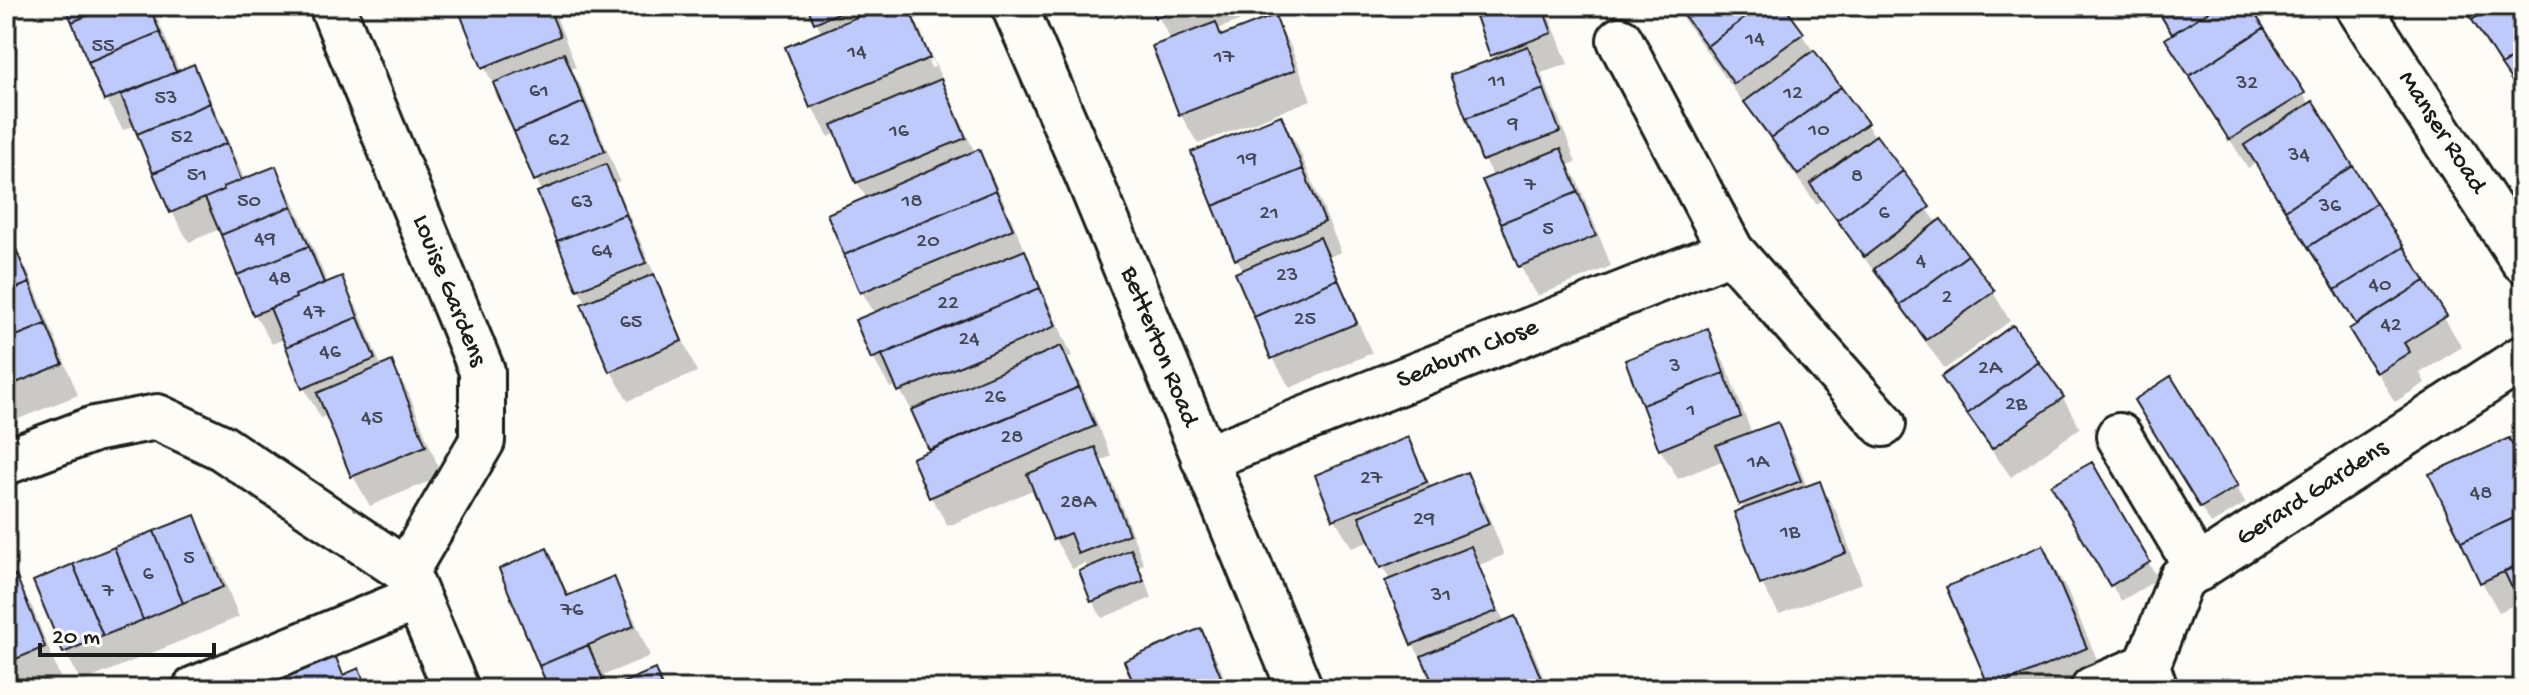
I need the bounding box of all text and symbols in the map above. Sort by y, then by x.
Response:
house number: 14 [1744,27,1765,53]
house number: 55 [91,34,115,60]
house number: 14 [846,40,867,66]
house number: 17 [1213,45,1235,71]
street label: Manser Road [2390,66,2493,202]
house number: 11 [1487,69,1506,95]
house number: 32 [2235,71,2258,97]
house number: 61 [529,79,549,105]
house number: 12 [1782,81,1803,107]
house number: 53 [155,86,178,112]
house number: 9 [1506,112,1519,138]
house number: 10 [1807,118,1830,144]
house number: 16 [888,119,910,145]
house number: 52 [171,125,193,151]
house number: 62 [548,128,570,154]
house number: 34 [2287,143,2311,169]
house number: 19 [1236,147,1257,173]
house number: 51 [187,163,207,189]
house number: 8 [1851,164,1863,190]
house number: 7 [1523,173,1536,199]
house number: 50 [237,189,261,215]
house number: 18 [901,189,922,215]
house number: 63 [571,190,593,216]
house number: 36 [2318,194,2342,220]
house number: 21 [1259,201,1279,227]
house number: 6 [1878,201,1890,227]
street label: Louise Gardens [404,211,493,373]
house number: 5 [1542,217,1554,243]
house number: 49 [254,227,276,253]
house number: 20 [916,229,940,255]
house number: 64 [591,239,613,265]
house number: 4 [1916,249,1927,275]
street label: Betterton Road [1111,261,1205,433]
house number: 23 [1276,263,1298,289]
house number: 48 [269,266,291,292]
house number: 40 [2369,273,2391,299]
house number: 2 [1942,285,1953,311]
house number: 22 [937,291,959,317]
house number: 47 [303,300,325,326]
house number: 25 [1294,307,1316,333]
house number: 65 [620,310,642,336]
street label: Seaburn Close [1393,312,1544,397]
house number: 42 [2380,313,2402,339]
house number: 24 [958,327,980,353]
house number: 46 [319,340,342,366]
house number: 3 [1668,354,1681,380]
house number: 2A [1978,356,2003,382]
house number: 26 [984,385,1007,411]
house number: 2B [2005,392,2028,418]
house number: 1 [1686,398,1695,424]
house number: 45 [361,406,383,432]
house number: 28 [1001,425,1023,451]
street label: Gerard Gardens [2231,433,2396,555]
house number: 1A [1746,450,1770,476]
house number: 27 [1360,466,1383,492]
house number: 48 [2470,481,2492,507]
house number: 28A [1060,490,1097,516]
house number: 29 [1413,507,1435,533]
house number: 1B [1779,520,1801,546]
house number: 5 [183,546,195,572]
house number: 6 [142,562,154,588]
house number: 7 [101,579,114,605]
house number: 31 [1430,583,1451,609]
house number: 76 [560,598,584,624]
scale bar [40,607,214,657]
text: 20 m [52,624,100,653]

